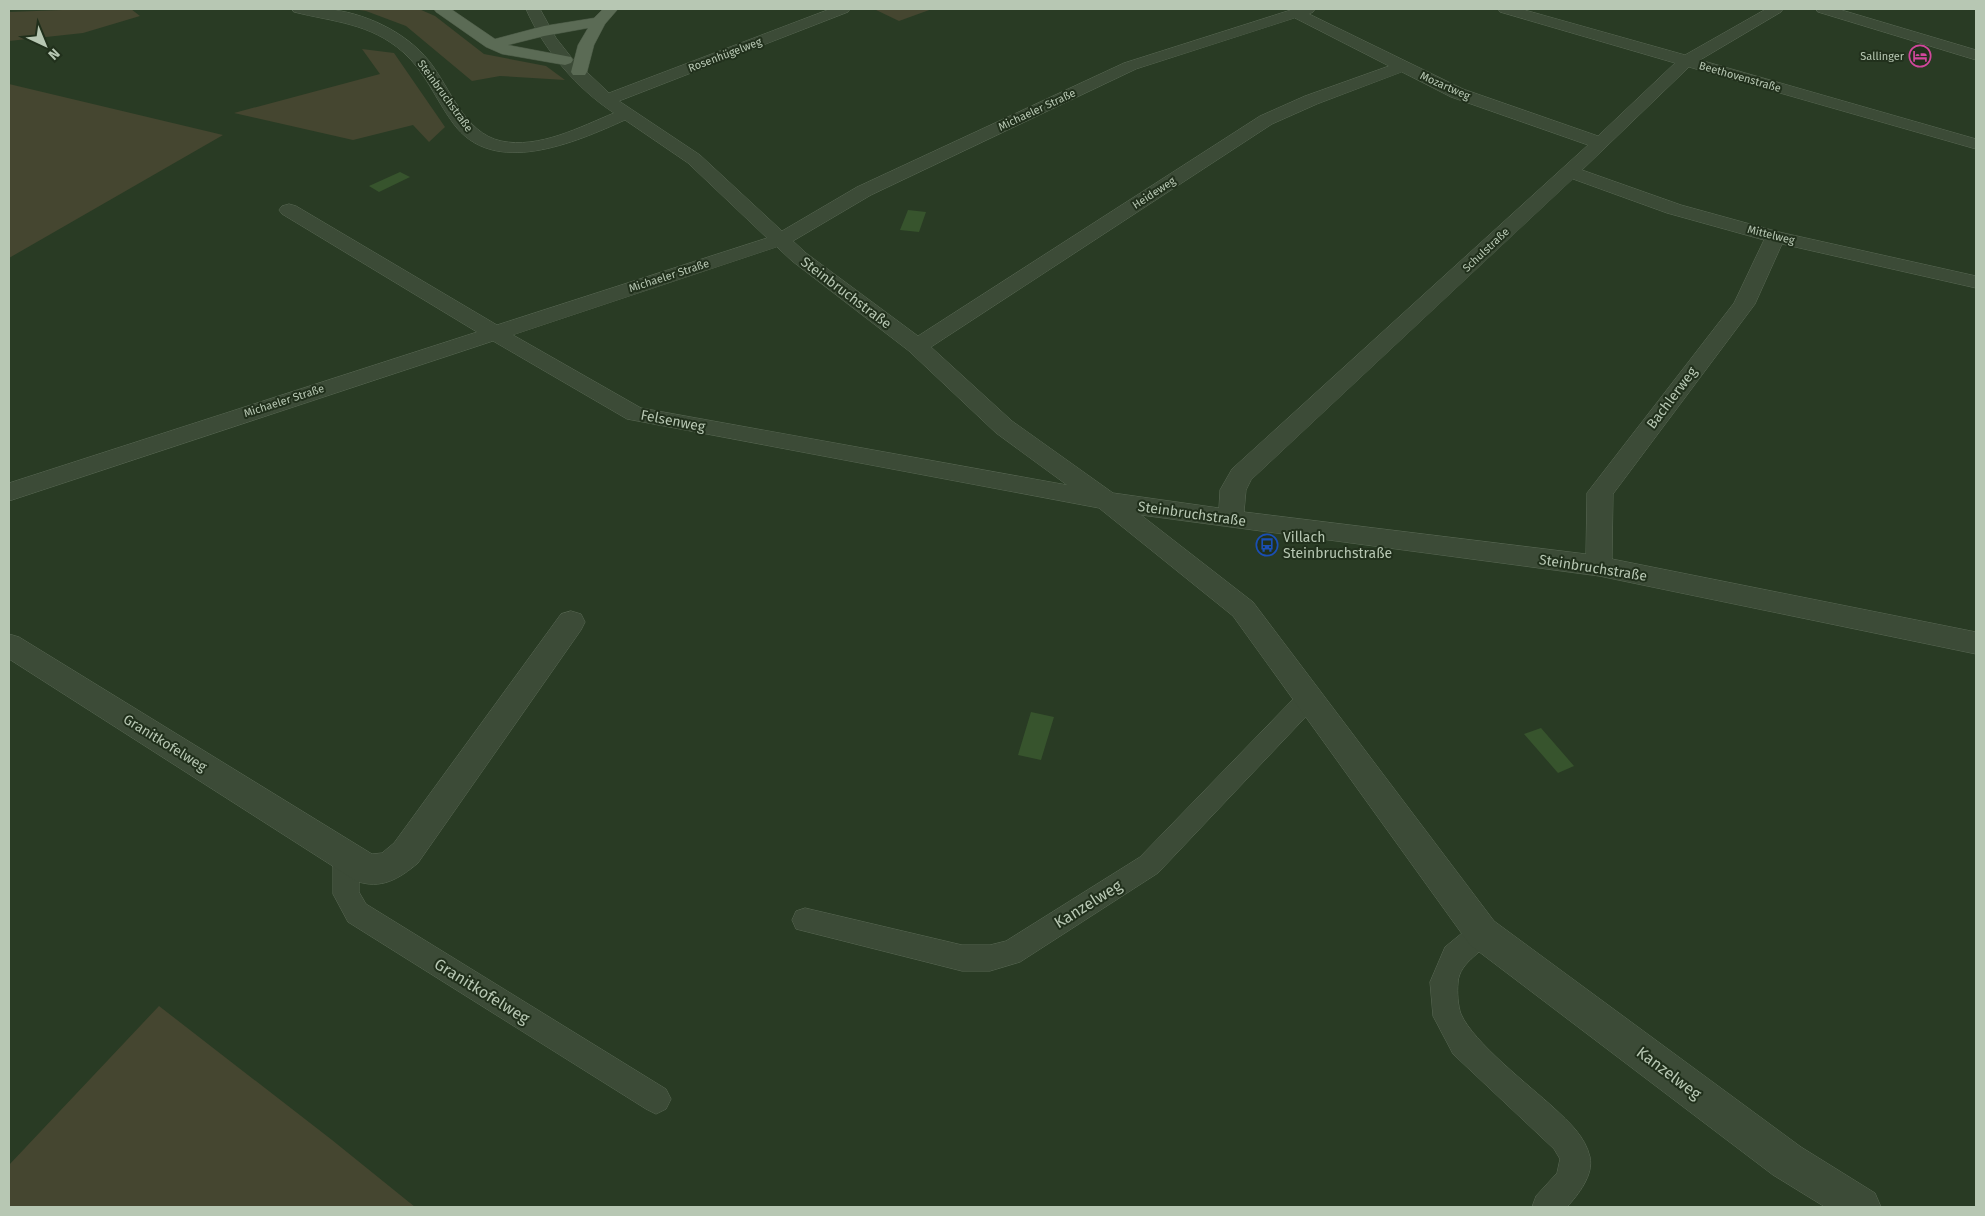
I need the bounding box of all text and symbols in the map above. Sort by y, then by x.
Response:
north arrow [20,20,70,70]
street label: Rosenhügelweg [686,35,764,75]
hotel icon: Sallinger [1908,44,1932,68]
text: N [44,45,63,63]
place label: Sallinger [1860,50,1905,63]
street label: Steinbruchstraße [415,58,475,134]
street label: Beethovenstraße [1697,59,1783,95]
street label: Mozartweg [1418,69,1472,103]
street label: Michaeler Straße [996,86,1078,134]
street label: Heideweg [1130,174,1178,212]
street label: Mittelweg [1746,223,1796,247]
street label: Schulstraße [1460,225,1512,275]
street label: Steinbruchstraße [797,253,895,333]
street label: Michaeler Straße [627,257,711,295]
street label: Bachlerweg [1643,363,1701,432]
street label: Michaeler Straße [242,382,326,420]
street label: Felsenweg [639,406,707,436]
street label: Steinbruchstraße [1137,498,1247,530]
place label: Villach Steinbruchstraße [1283,529,1392,562]
bus stop icon: Villach Steinbruchstraße [1255,533,1279,557]
street label: Steinbruchstraße [1538,551,1648,585]
street label: Granitkofelweg [120,711,210,776]
street label: Kanzelweg [1051,875,1126,932]
street label: Granitkofelweg [431,954,534,1028]
street label: Kanzelweg [1633,1042,1706,1104]

